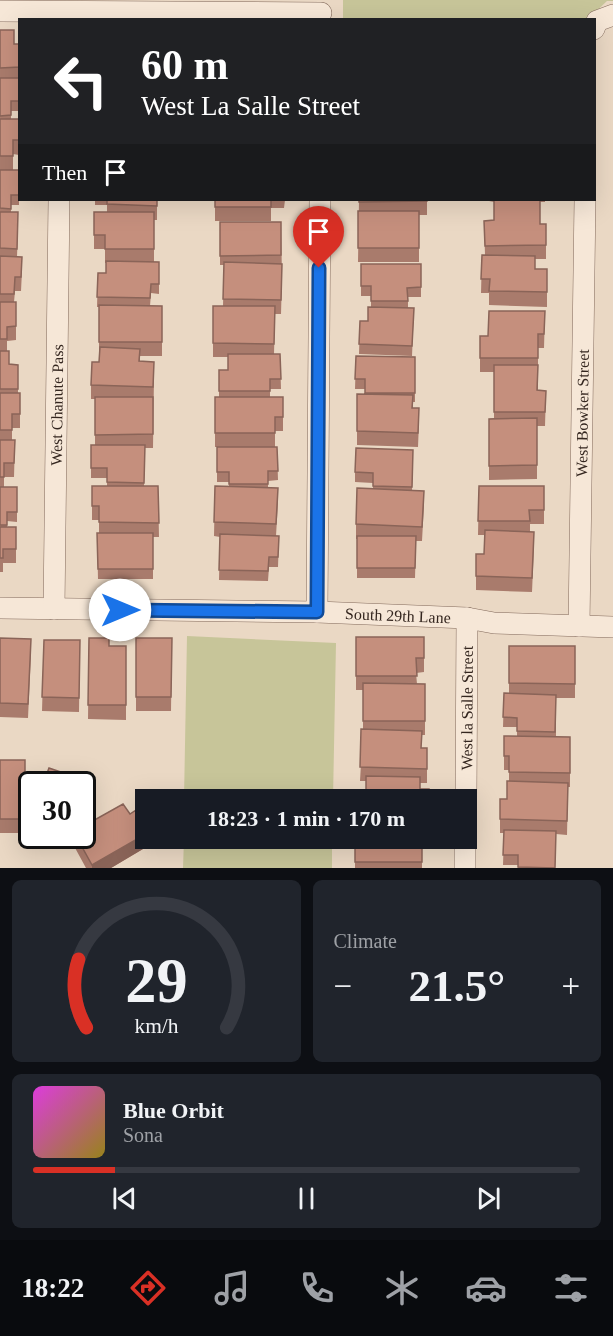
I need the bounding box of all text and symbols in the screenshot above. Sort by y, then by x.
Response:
icon: left [42,42,120,120]
text: 60 m [141,42,229,88]
text: West La Salle Street [141,91,360,121]
icon: arrive [99,156,132,189]
text: Then [42,160,87,185]
pin [293,206,344,268]
icon: arrive [302,215,335,248]
street label: West Chanute Pass [48,344,66,466]
street label: West Bowker Street [573,349,592,477]
position arrow [88,578,152,642]
street label: South 29th Lane [345,605,451,626]
street label: West la Salle Street [458,645,476,770]
speed limit sign: 30 [18,771,96,849]
text: 18:23 · 1 min · 170 m [207,806,405,831]
text: Climate [334,930,397,952]
text: 29 [125,946,187,1015]
text: 21.5° [408,961,505,1011]
text: − [334,968,352,1004]
text: + [561,968,580,1004]
text: km/h [134,1014,179,1038]
text: Blue Orbit [123,1098,224,1123]
text: Sona [123,1124,163,1146]
icon: previous [108,1182,141,1215]
icon: pause [290,1182,323,1215]
icon: next [472,1182,505,1215]
icon: directions [127,1267,169,1309]
icon: music [211,1267,253,1309]
icon: phone [296,1267,338,1309]
icon: climate [381,1267,423,1309]
icon: car [465,1267,507,1309]
icon: filters [550,1267,592,1309]
text: 18:22 [21,1273,84,1303]

